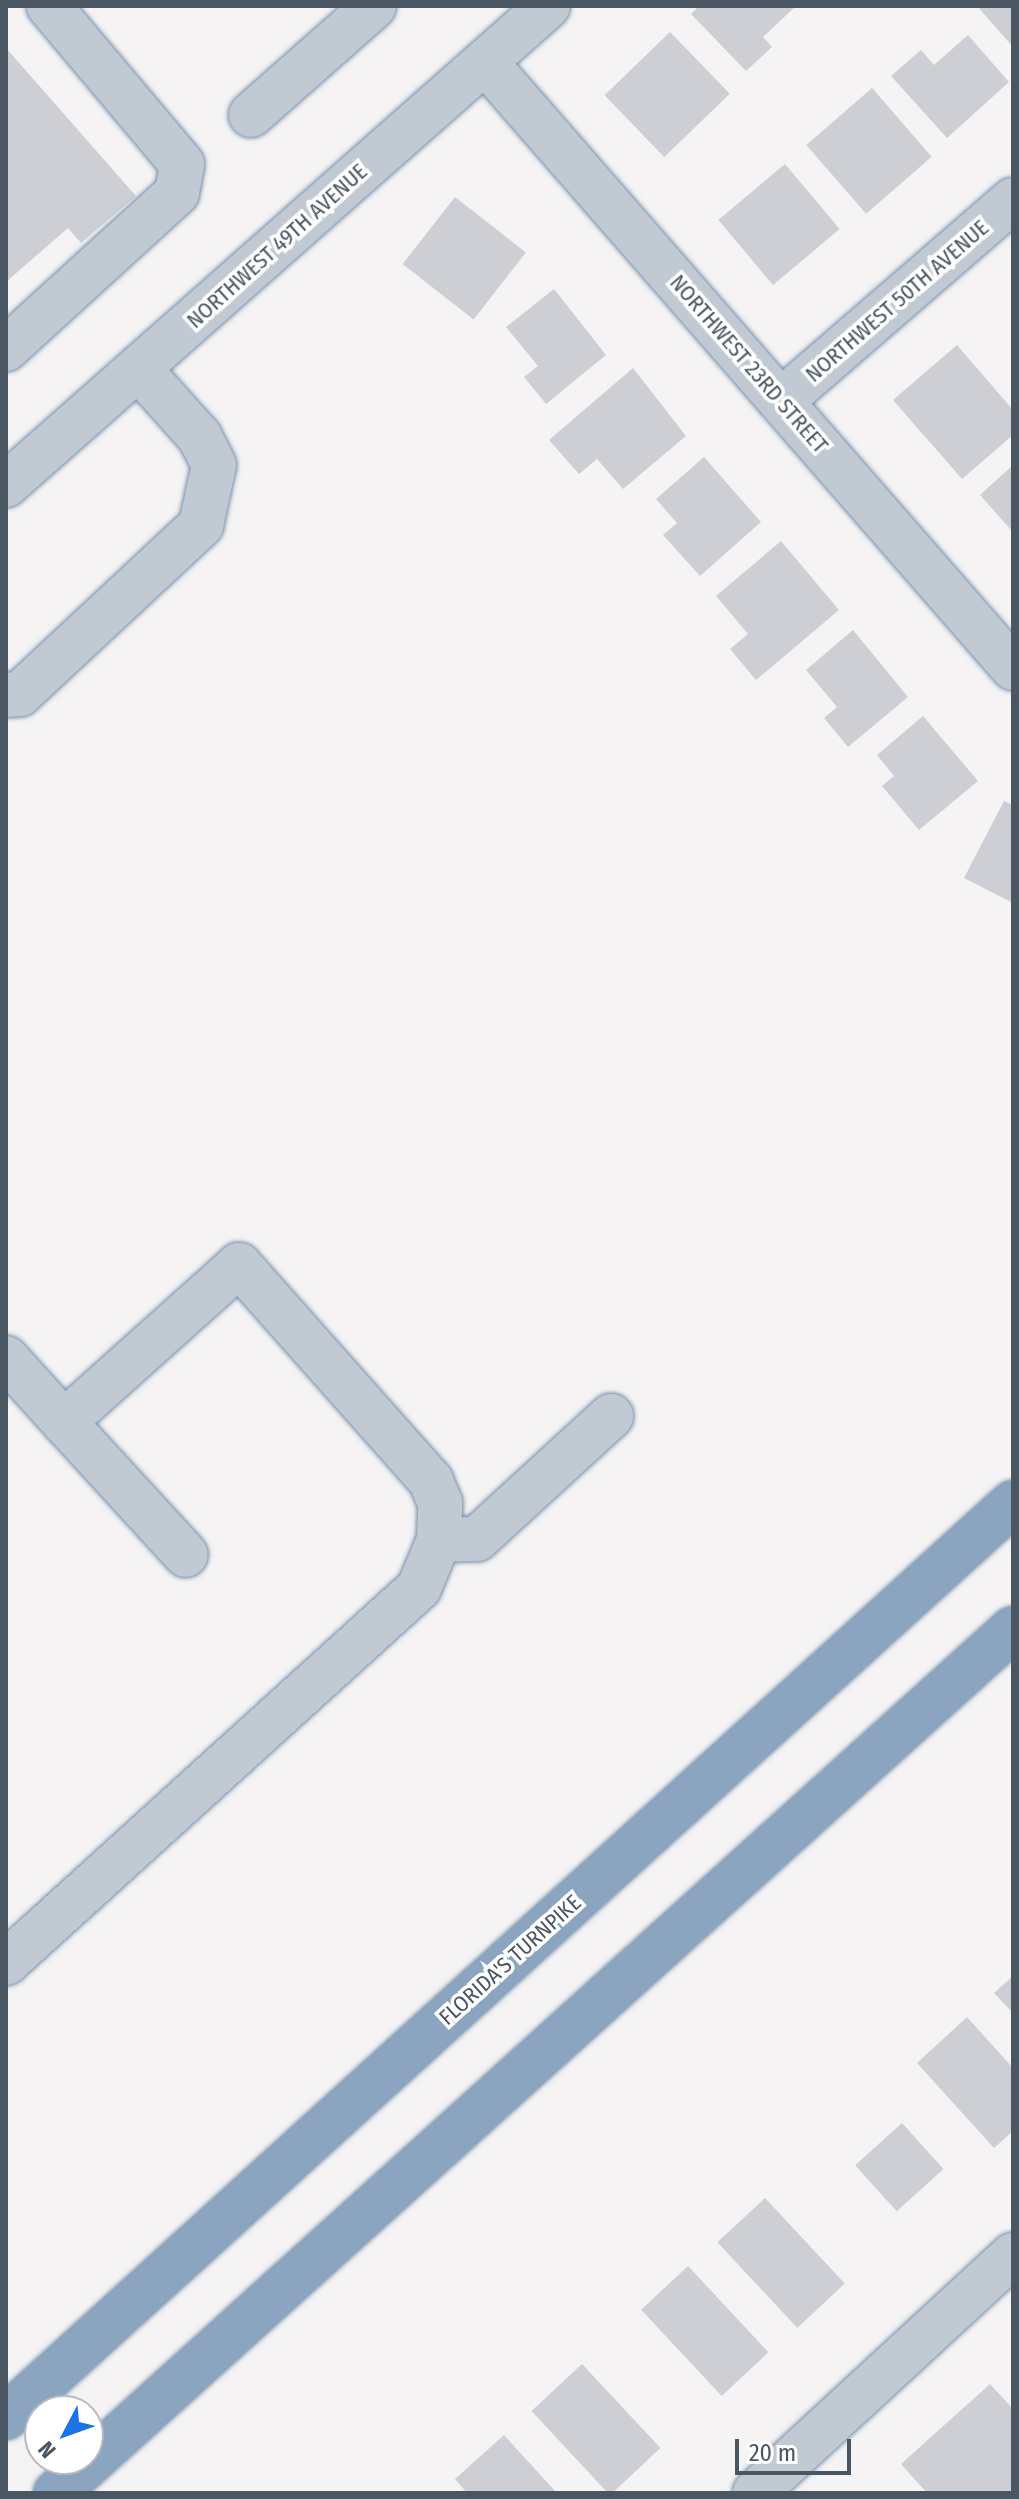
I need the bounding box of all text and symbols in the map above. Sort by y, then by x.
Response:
street label: NORTHWEST 49TH AVENUE [182,158,372,334]
street label: NORTHWEST 50TH AVENUE [800,214,994,388]
street label: NORTHWEST 23RD STREET [664,269,834,459]
street label: FLORIDA'S TURNPIKE [434,1889,586,2031]
north arrow [24,2395,104,2475]
scale bar [739,2423,855,2473]
text: N [33,2436,62,2464]
text: 20 m [749,2439,796,2467]

